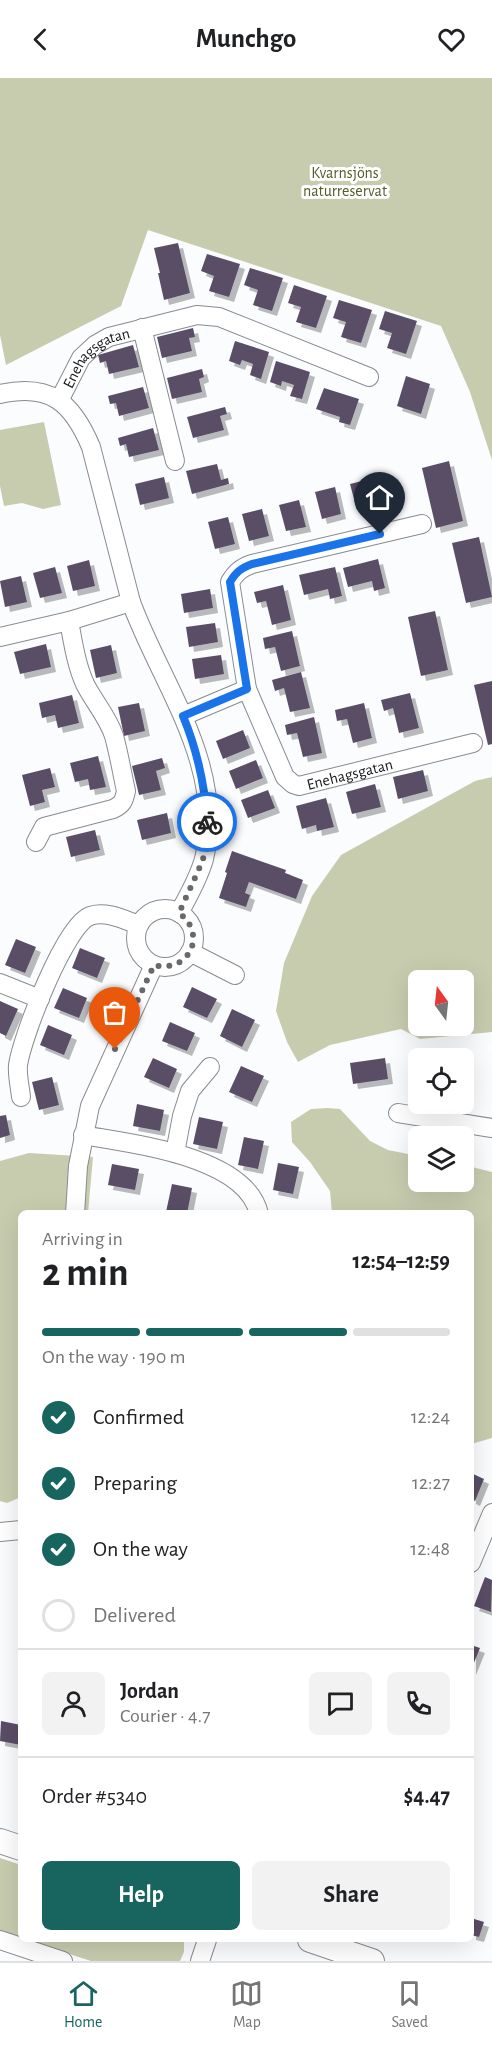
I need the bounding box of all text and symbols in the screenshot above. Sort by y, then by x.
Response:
icon: back [24,23,57,56]
icon: heart [435,23,468,56]
text: Munchgo [196,25,296,52]
park label: Kvarnsjöns naturreservat [303,165,387,199]
street label: Enehagsgatan [60,325,131,391]
pin [354,472,405,534]
icon: home [363,481,396,514]
street label: Enehagsgatan [305,756,395,793]
courier [177,792,237,852]
icon: bike [191,806,224,839]
north arrow [408,970,474,1036]
map controls [408,970,474,1192]
pin [89,987,140,1049]
icon: bag [98,996,131,1029]
button: locate [408,1048,474,1114]
button: layers [408,1126,474,1192]
text: Arriving in [42,1229,123,1249]
text: 12:54–12:59 [353,1250,450,1272]
text: 2 min [42,1254,129,1293]
text: On the way · 190 m [42,1347,186,1367]
icon: check [42,1401,75,1434]
text: Confirmed [93,1406,184,1428]
text: 12:24 [411,1407,450,1427]
icon: check [42,1467,75,1500]
text: Preparing [93,1472,177,1494]
text: 12:27 [412,1473,450,1493]
icon: check [42,1533,75,1566]
text: On the way [93,1538,188,1560]
text: 12:48 [410,1539,450,1559]
text: Delivered [93,1604,176,1626]
button: person [42,1672,105,1735]
button: chat [309,1672,372,1735]
button: phone [387,1672,450,1735]
text: Jordan [120,1680,179,1702]
text: Courier · 4.7 [120,1706,211,1726]
text: Order #5340 [42,1785,147,1807]
text: $4.47 [403,1785,450,1807]
button: Help [42,1861,240,1930]
button: Share [252,1861,450,1930]
tab: Home [64,1977,102,2032]
tab: Map [230,1977,263,2032]
tab: Saved [391,1977,428,2032]

